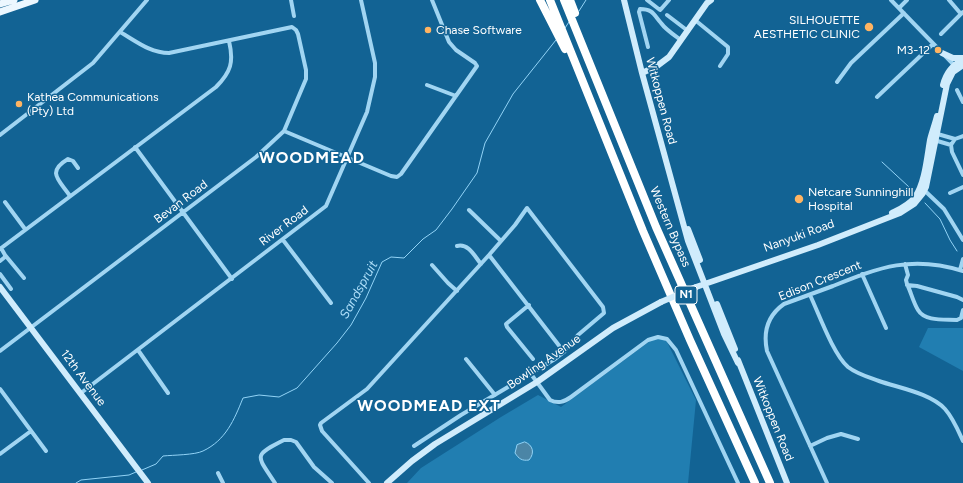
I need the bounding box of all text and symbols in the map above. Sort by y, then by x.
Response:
place label: SILHOUETTE AESTHETIC CLINIC [754,13,860,41]
marker: SILHOUETTE AESTHETIC CLINIC [863,21,875,33]
place label: Chase Software [436,23,522,37]
marker: Chase Software [423,25,433,35]
place label: M3-12 [897,43,930,57]
marker: M3-12 [933,45,943,55]
street label: Witkoppen Road [642,56,680,146]
place label: Kathea Communications (Pty) Ltd [27,90,159,118]
marker: Kathea Communications (Pty) Ltd [14,99,24,109]
district label: WOODMEAD [259,148,365,168]
street label: Bevan Road [151,177,211,227]
street label: Western Bypass [647,185,693,269]
place label: Netcare Sunninghill Hospital [808,185,913,213]
marker: Netcare Sunninghill Hospital [793,193,805,205]
street label: River Road [257,203,311,249]
street label: Nanyuki Road [762,217,836,255]
water label: Sandspruit [337,258,381,322]
street label: Edison Crescent [776,258,864,304]
road number: N1 [675,286,697,304]
street label: Bowling Avenue [505,331,583,393]
street label: 12th Avenue [57,347,109,409]
street label: Witkoppen Road [750,375,796,463]
district label: WOODMEAD EXT [357,396,501,416]

